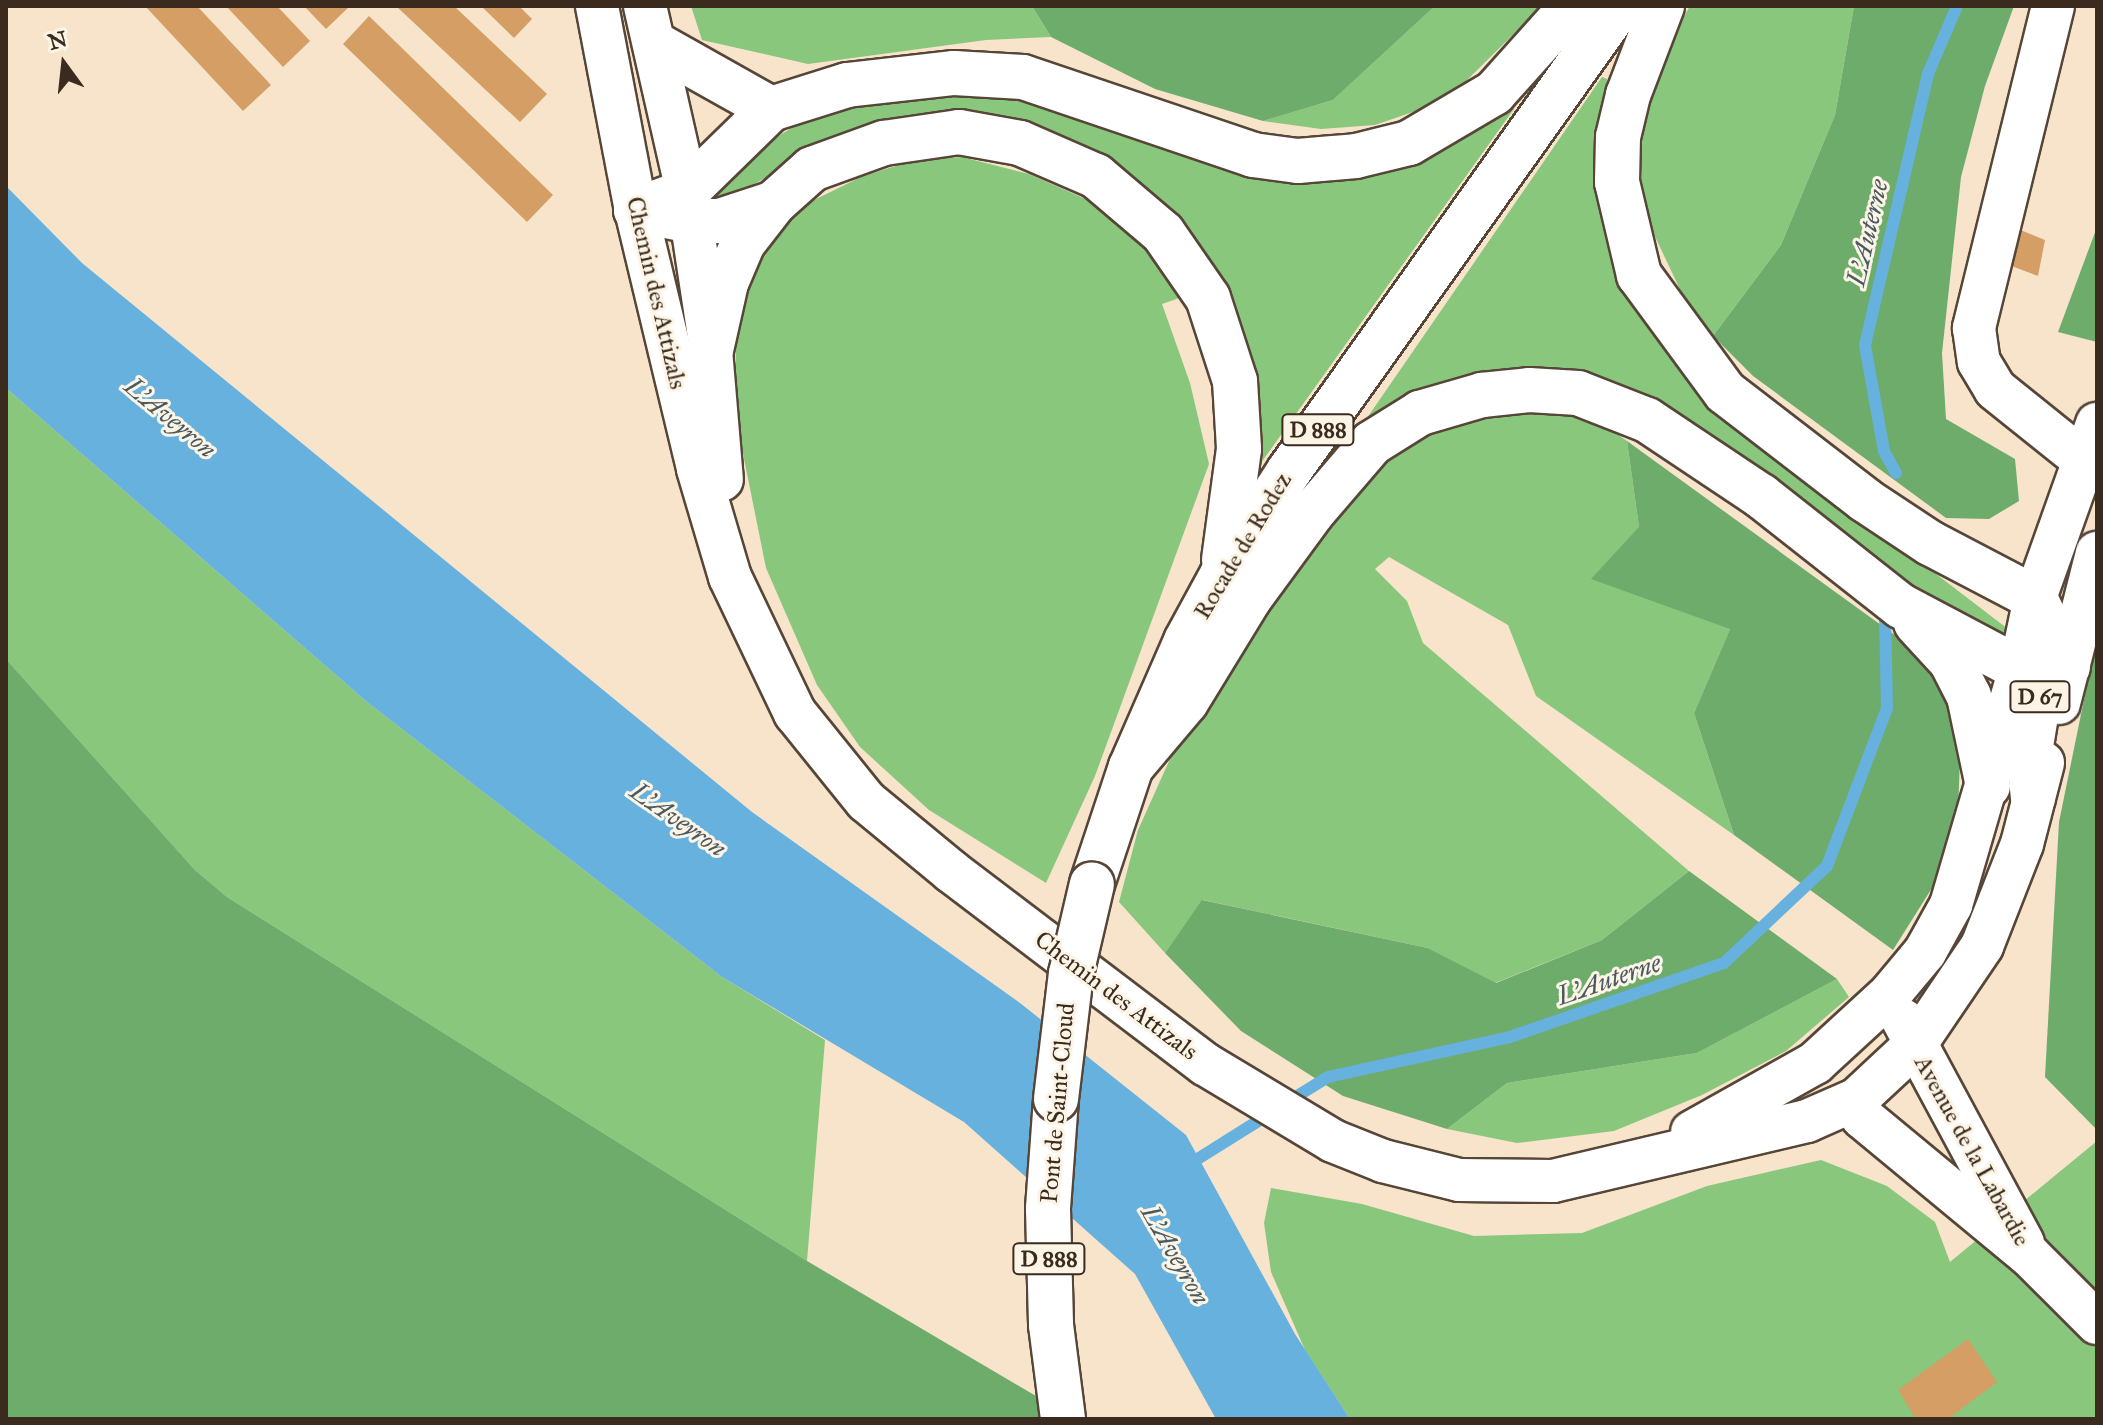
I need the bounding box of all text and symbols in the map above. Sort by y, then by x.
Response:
north arrow [24,24,104,104]
text: N [45,25,70,56]
water label: L'Auterne [1841,177,1895,289]
street label: Chemin des Attizals [620,194,692,392]
water label: L'Aveyron [118,371,222,465]
road number: D 888 [1280,412,1356,448]
street label: Rocade de Rodez [1188,468,1298,624]
road number: D 67 [2008,679,2072,715]
water label: L'Aveyron [624,776,732,864]
street label: Chemin des Attizals [1029,925,1203,1067]
water label: L'Auterne [1553,948,1665,1012]
street label: Pont de Saint-Cloud [1035,1002,1081,1204]
street label: Avenue de la Labardie [1908,1051,2036,1251]
water label: L'Aveyron [1134,1200,1216,1310]
road number: D 888 [1011,1241,1087,1277]

